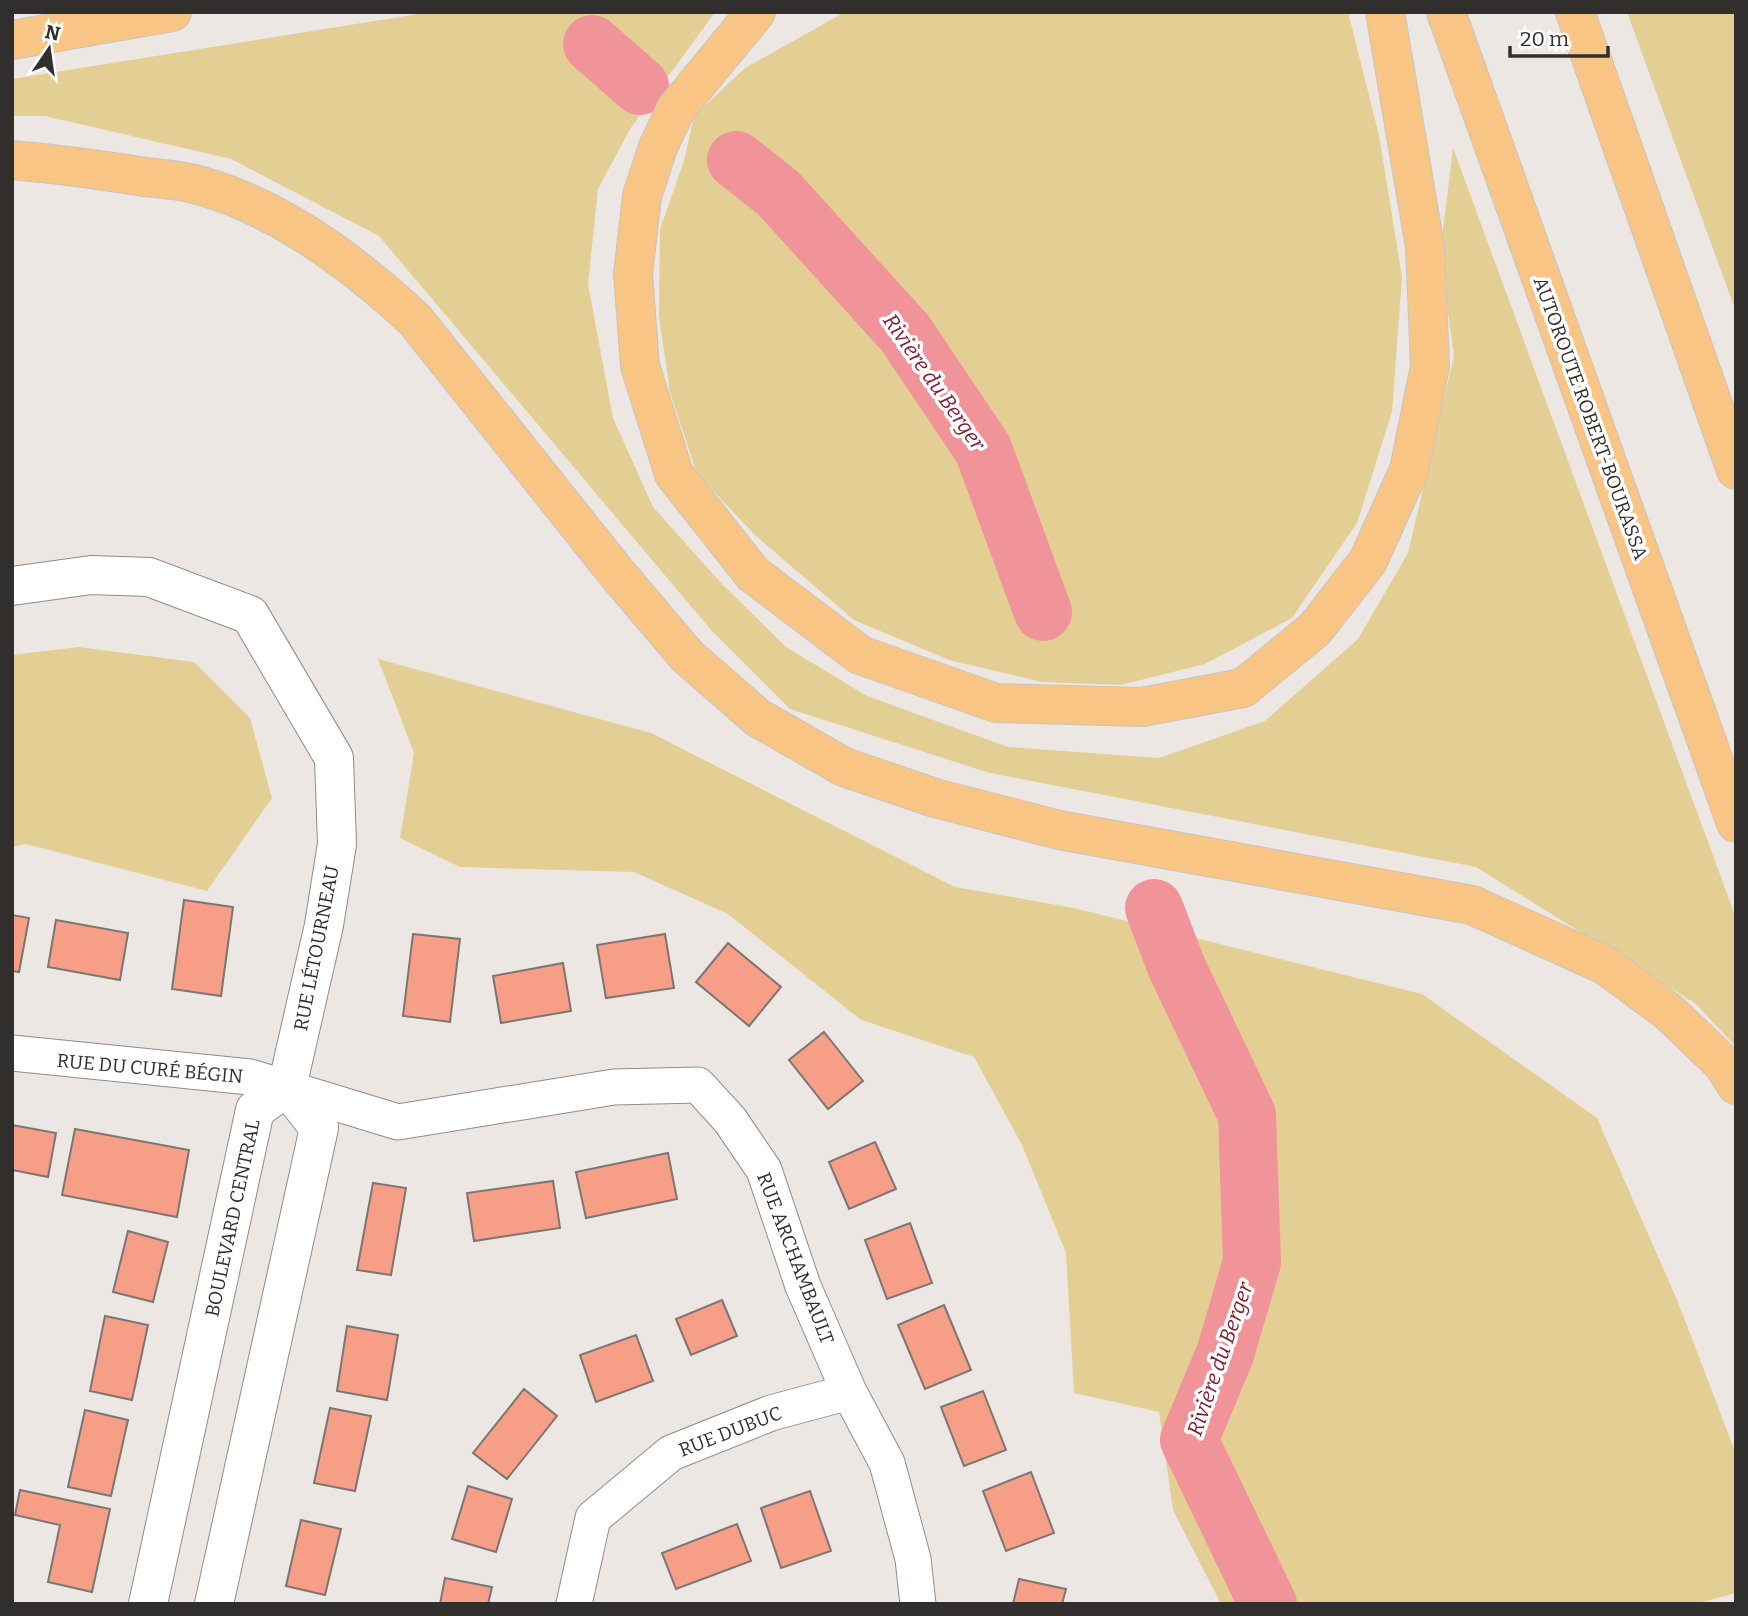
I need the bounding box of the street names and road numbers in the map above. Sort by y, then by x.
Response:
street label: AUTOROUTE ROBERT-BOURASSA [1529,274,1653,563]
street label: RUE LÉTOURNEAU [289,863,344,1033]
street label: RUE DU CURÉ BÉGIN [56,1049,244,1088]
street label: BOULEVARD CENTRAL [200,1117,265,1319]
street label: RUE ARCHAMBAULT [752,1169,839,1347]
street label: RUE DUBUC [675,1401,785,1462]

